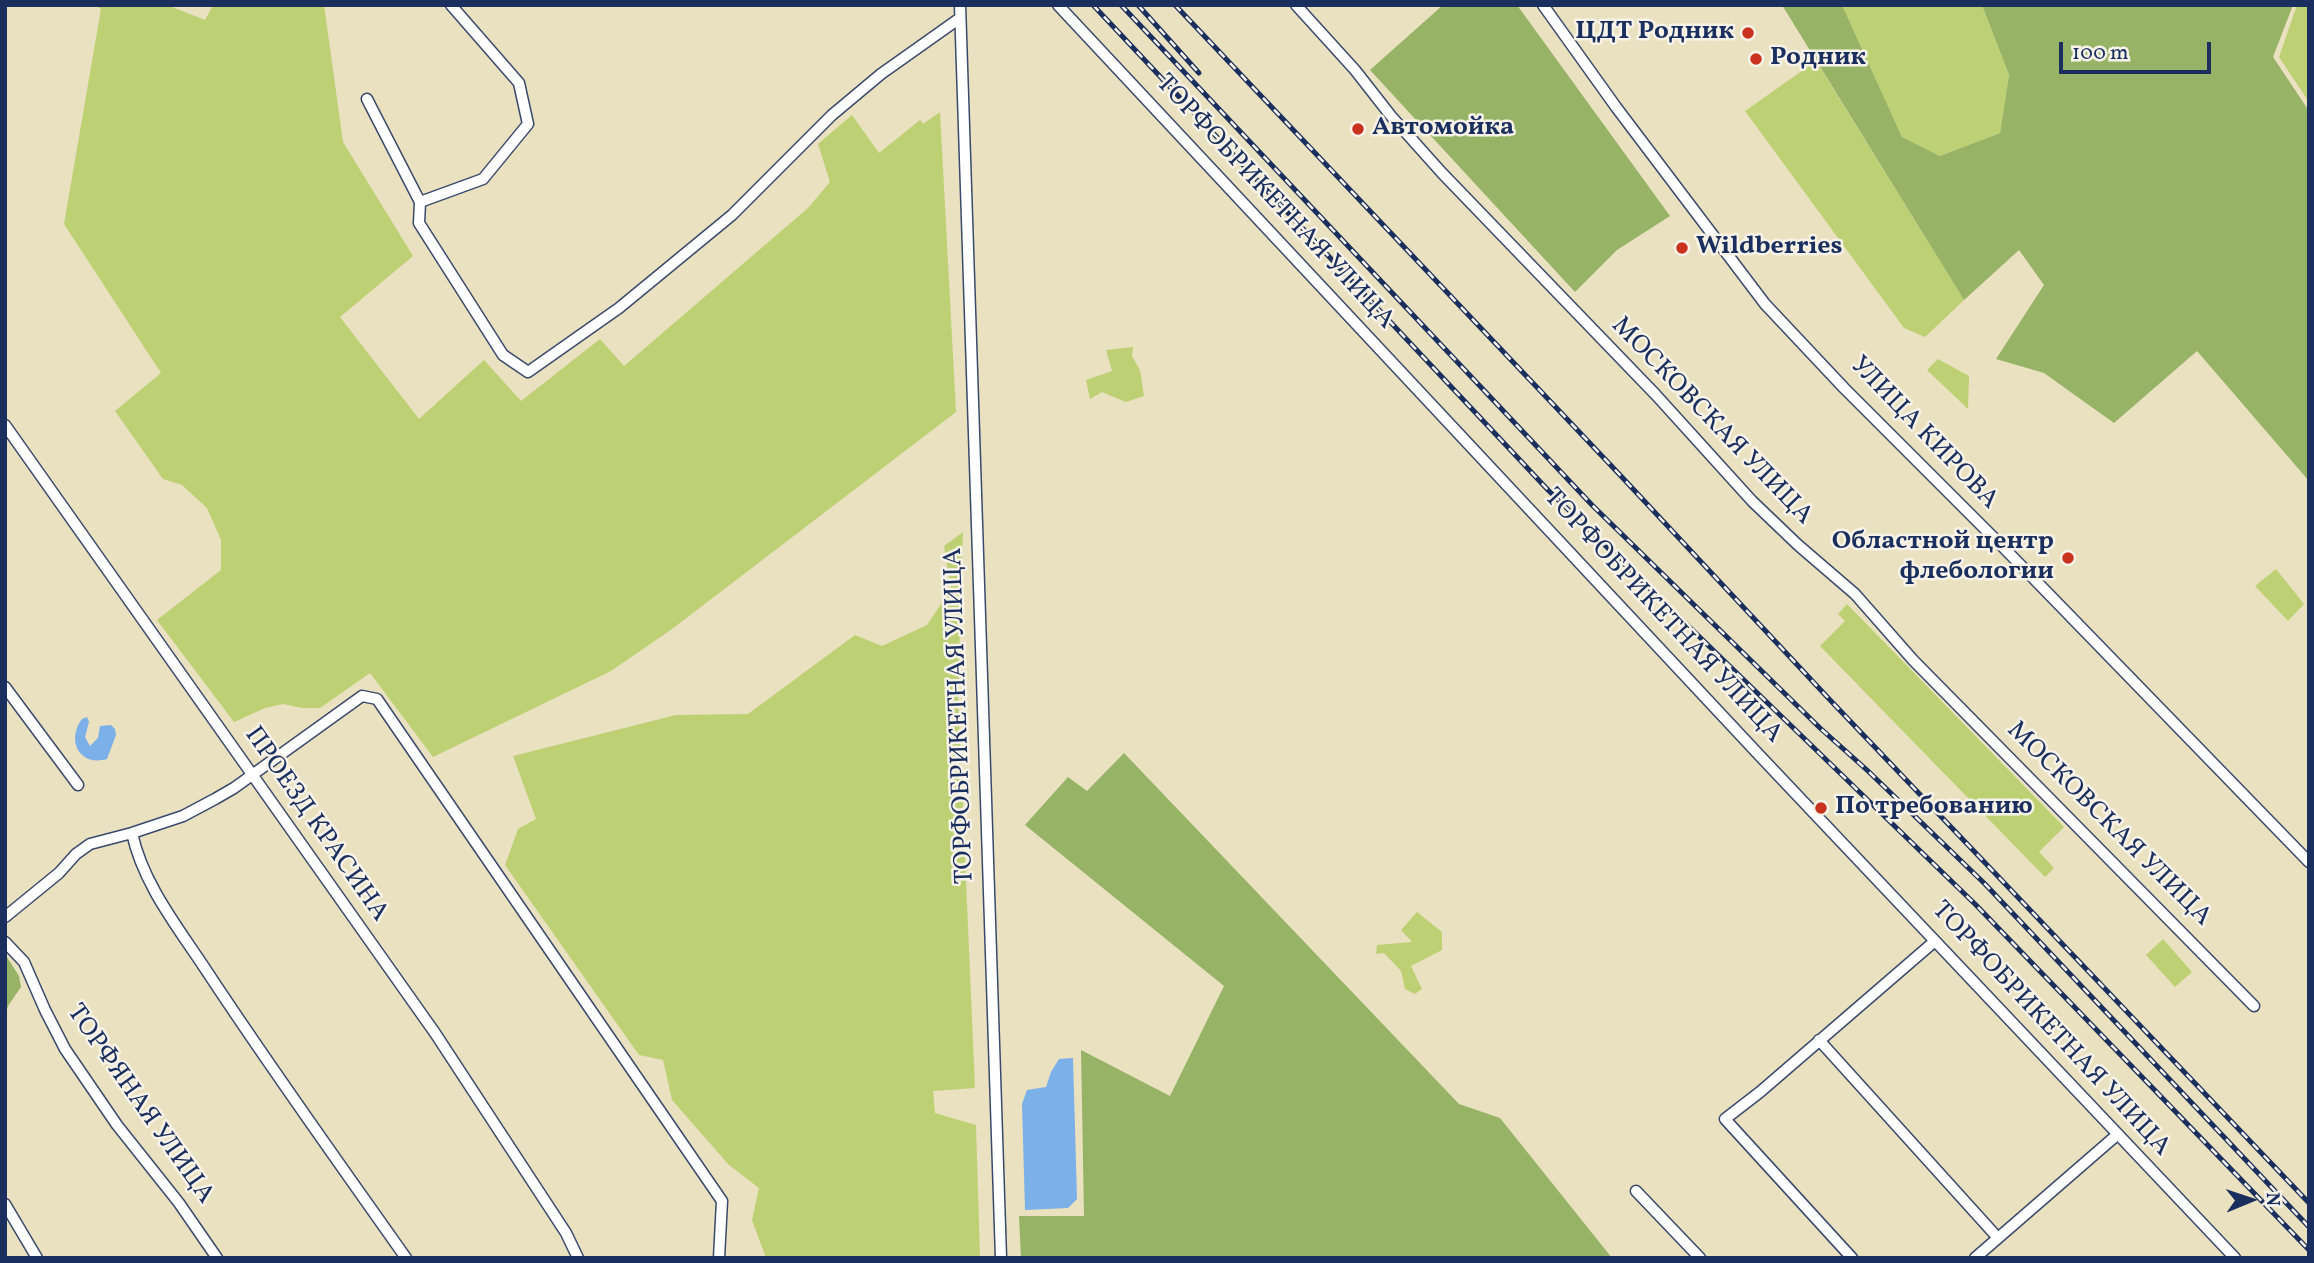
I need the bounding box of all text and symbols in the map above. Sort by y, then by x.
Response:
place label: ЦДТ Родник [1575,17,1734,49]
marker: ЦДТ Родник [1740,25,1756,41]
scale bar [2062,28,2214,72]
text: 100 m [2072,39,2129,68]
place label: Родник [1770,43,1866,75]
marker: Родник [1748,51,1764,67]
street label: ТОРФОБРИКЕТНАЯ УЛИЦА [1148,69,1400,337]
place label: Автомойка [1372,113,1514,145]
marker: Автомойка [1350,121,1366,137]
place label: Wildberries [1696,232,1843,264]
marker: Wildberries [1674,240,1690,256]
street label: МОСКОВСКАЯ УЛИЦА [1604,312,1818,532]
street label: УЛИЦА КИРОВА [1842,351,2004,517]
street label: ТОРФОБРИКЕТНАЯ УЛИЦА [1536,483,1788,751]
place label: Областной центр флебологии [1832,527,2054,588]
street label: ТОРФОБРИКЕТНАЯ УЛИЦА [940,547,982,885]
marker: Областной центр флебологии [2060,550,2076,566]
street label: МОСКОВСКАЯ УЛИЦА [1999,716,2217,934]
street label: ПРОЕЗД КРАСИНА [236,722,394,928]
place label: По требованию [1835,792,2033,824]
marker: По требованию [1813,800,1829,816]
street label: ТОРФОБРИКЕТНАЯ УЛИЦА [1924,896,2176,1164]
street label: ТОРФЯНАЯ УЛИЦА [58,999,220,1211]
north arrow [2216,1165,2286,1235]
text: N [2259,1192,2285,1207]

